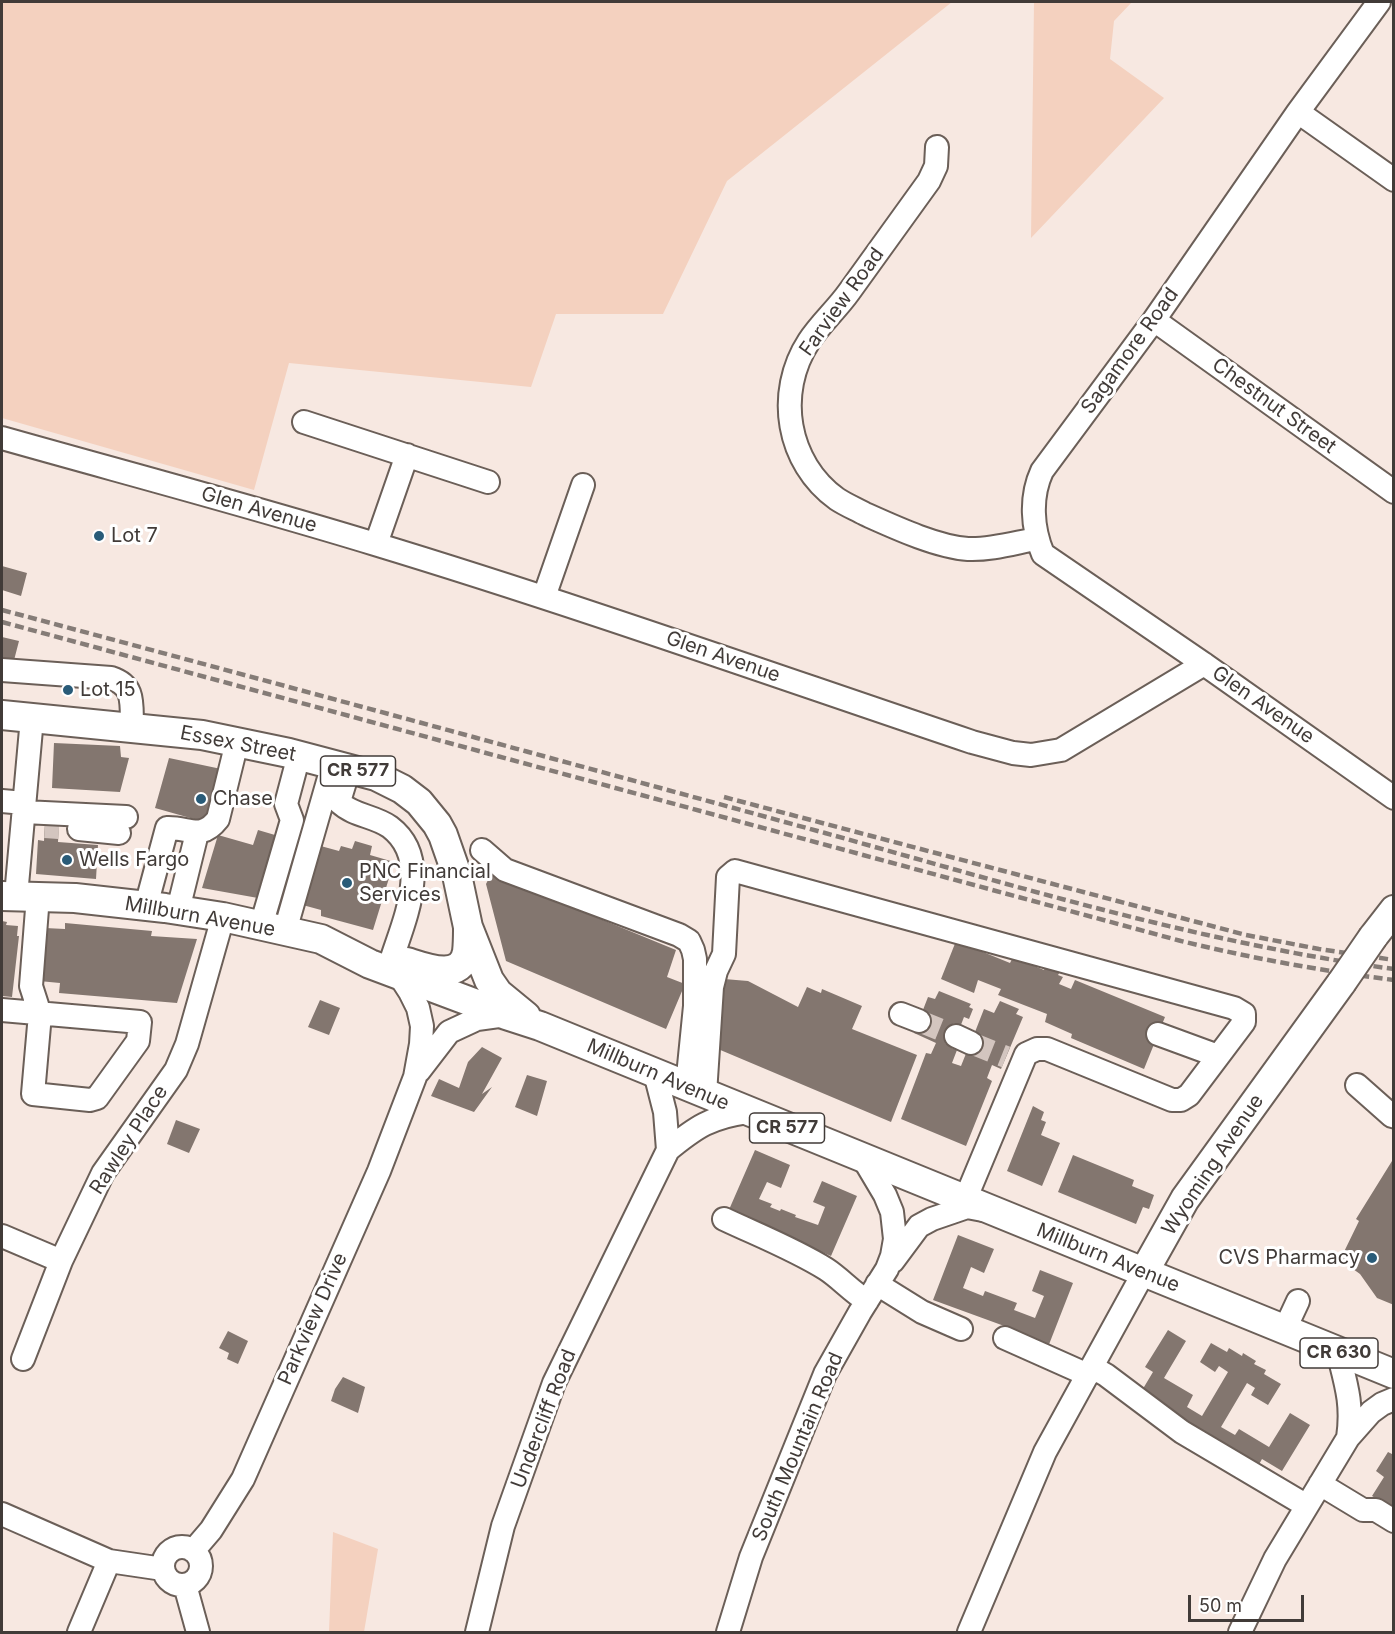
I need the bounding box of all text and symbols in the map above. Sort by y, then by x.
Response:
street label: Farview Road [795,243,889,361]
street label: Sagamore Road [1076,283,1184,419]
street label: Chestnut Street [1207,353,1341,459]
street label: Glen Avenue [198,482,320,538]
place label: Lot 7 [111,524,158,548]
marker: Lot 7 [92,529,106,543]
street label: Glen Avenue [663,626,783,688]
street label: Glen Avenue [1207,661,1319,749]
place label: Lot 15 [80,678,136,702]
marker: Lot 15 [61,683,75,697]
street label: Essex Street [178,721,298,767]
road number: CR 577 [320,756,395,786]
place label: Chase [213,787,273,811]
marker: Chase [194,792,208,806]
place label: Wells Fargo [79,848,189,872]
marker: Wells Fargo [60,853,74,867]
place label: PNC Financial Services [359,860,491,907]
marker: PNC Financial Services [340,876,354,890]
street label: Millburn Avenue [123,892,277,942]
street label: Millburn Avenue [583,1034,733,1116]
street label: Rawley Place [85,1081,173,1199]
street label: Wyoming Avenue [1157,1090,1269,1240]
road number: CR 577 [750,1113,824,1143]
street label: Millburn Avenue [1033,1218,1183,1298]
place label: CVS Pharmacy [1218,1246,1360,1270]
street label: Parkview Drive [273,1249,353,1389]
marker: CVS Pharmacy [1365,1251,1379,1265]
road number: CR 630 [1300,1338,1378,1368]
street label: Undercliff Road [506,1346,582,1492]
street label: South Mountain Road [747,1349,849,1545]
scale bar [1191,1583,1306,1621]
text: 50 m [1199,1595,1242,1616]

